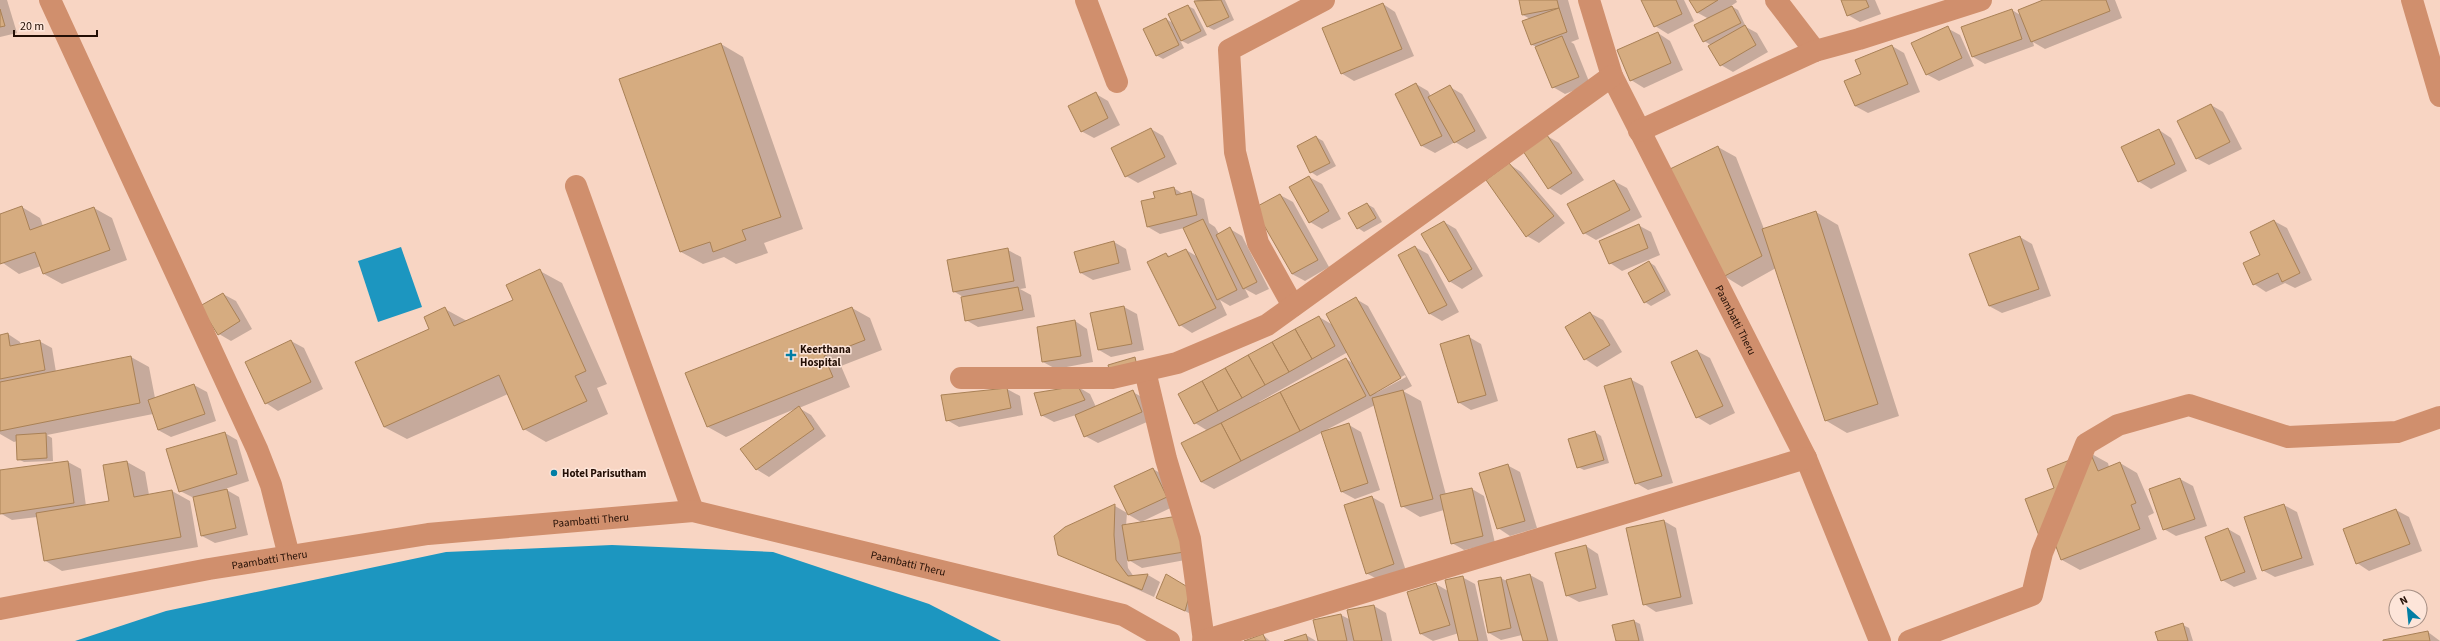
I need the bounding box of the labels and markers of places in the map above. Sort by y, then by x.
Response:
place label: Keerthana Hospital [800,342,851,370]
marker: Keerthana Hospital [785,349,797,361]
place label: Hotel Parisutham [562,466,647,481]
marker: Hotel Parisutham [549,468,559,478]

